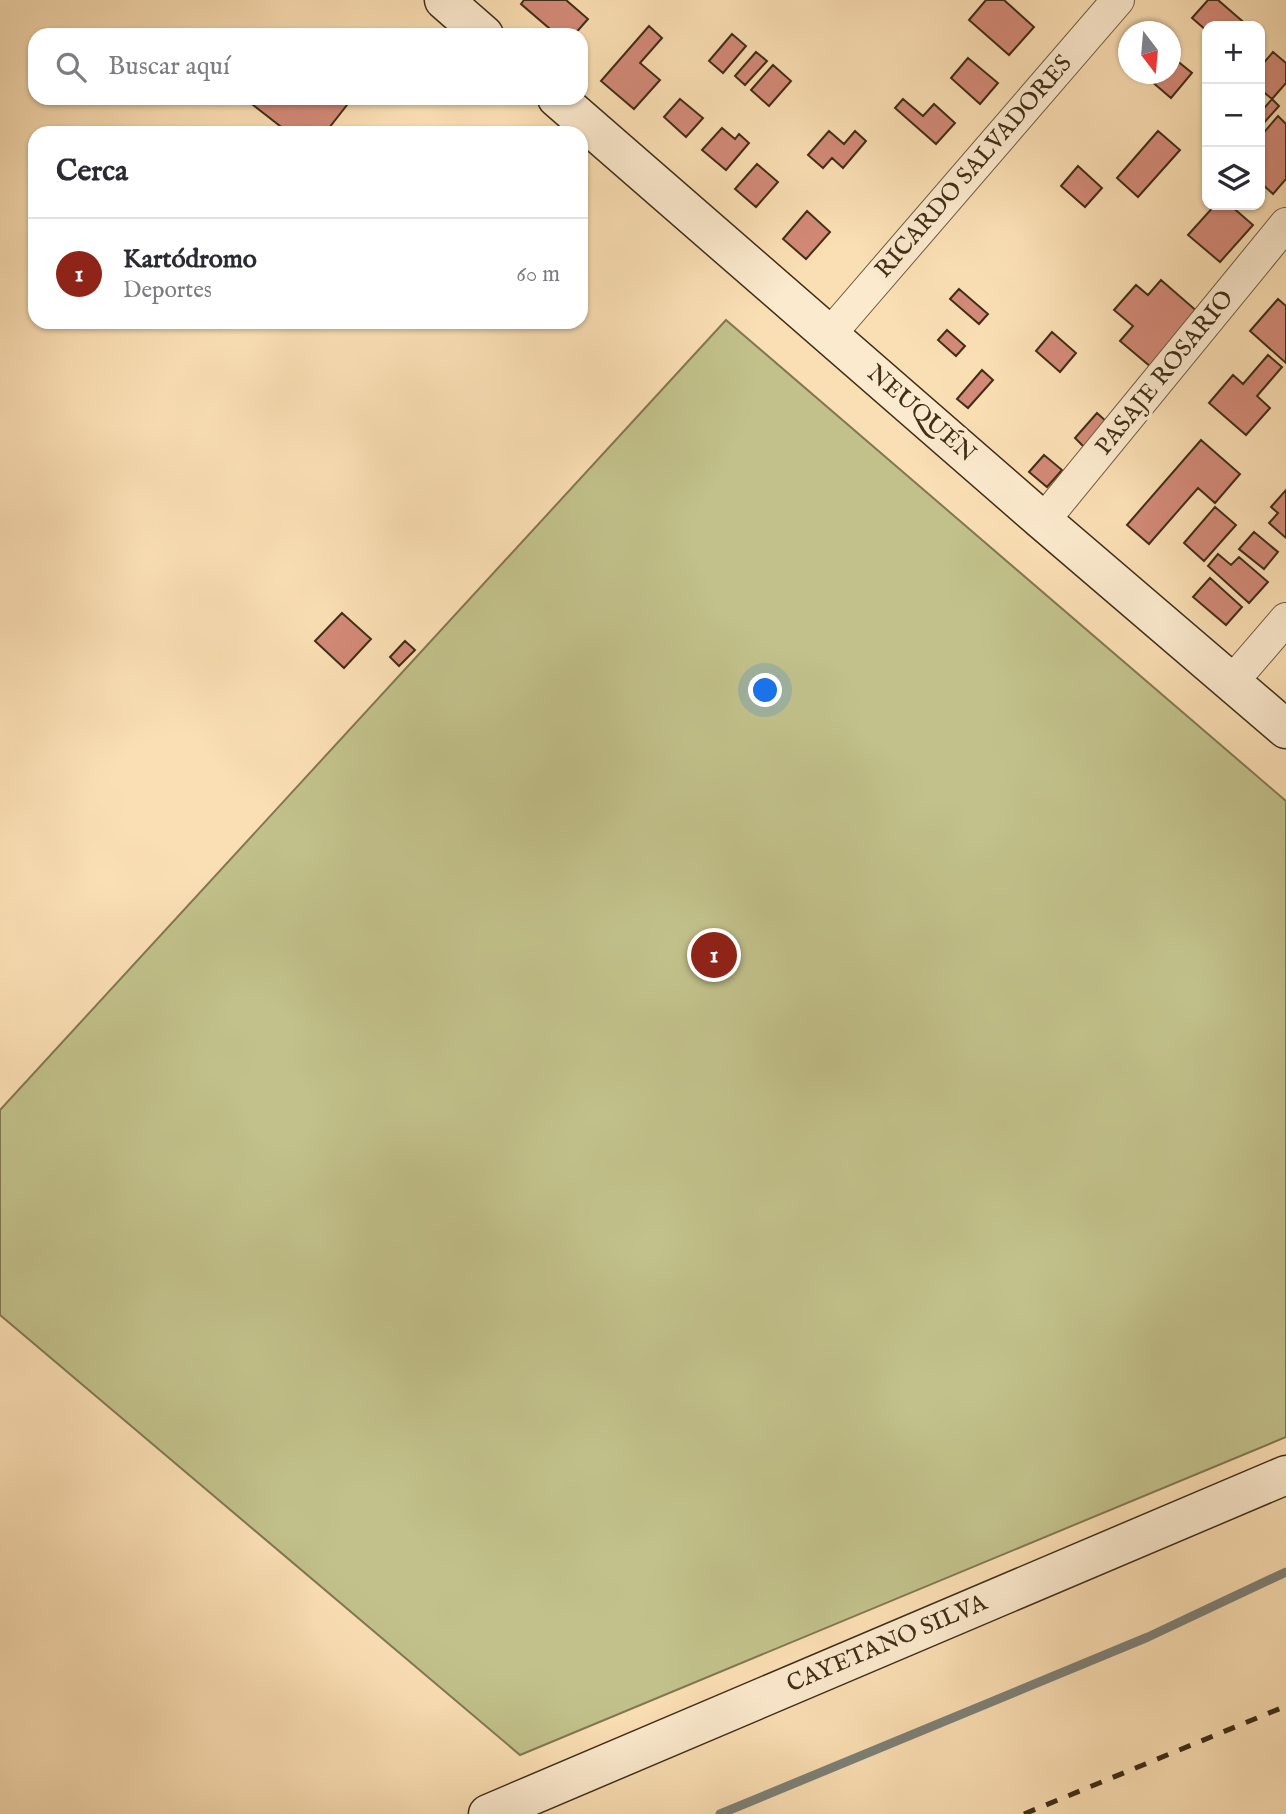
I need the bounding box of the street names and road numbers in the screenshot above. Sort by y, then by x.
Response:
street label: RICARDO SALVADORES [869,49,1079,285]
street label: PASAJE ROSARIO [1089,284,1241,462]
street label: NEUQUÉN [860,358,982,470]
street label: CAYETANO SILVA [782,1587,993,1700]

